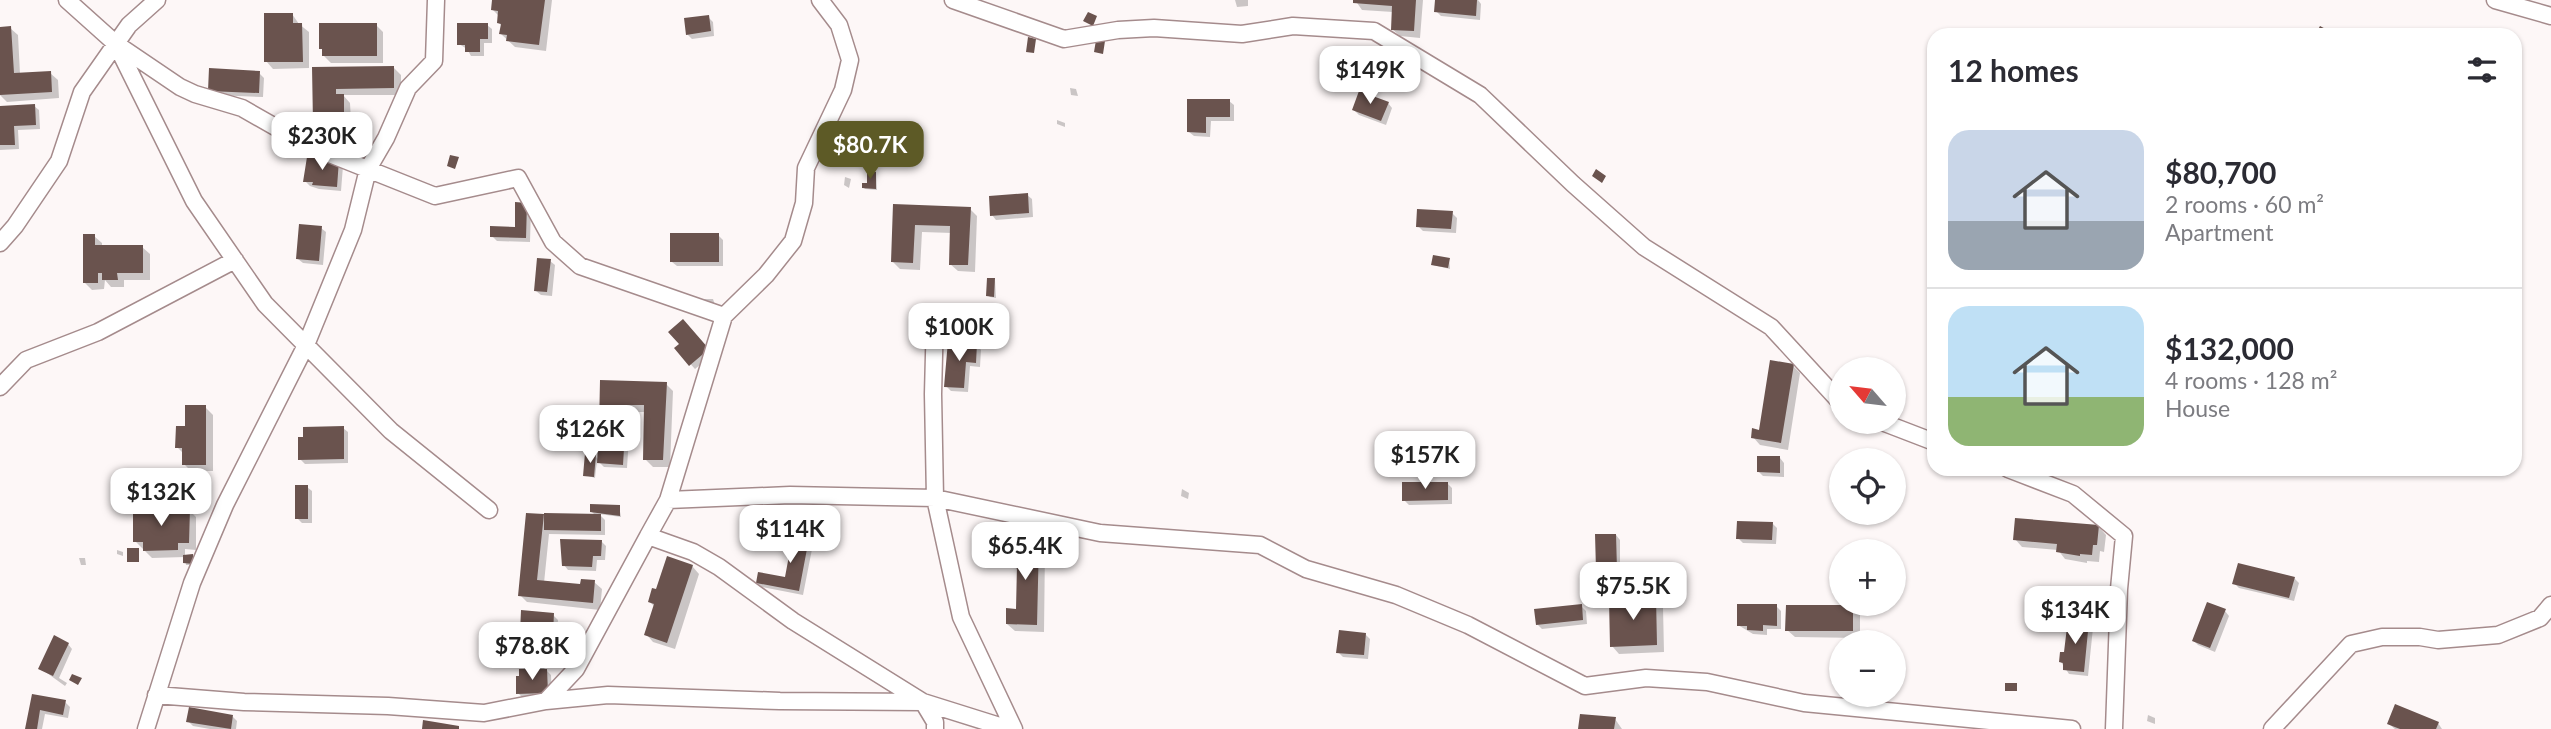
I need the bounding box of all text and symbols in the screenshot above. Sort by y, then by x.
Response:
pin: $149K [1321,46,1419,106]
icon: filters [2463,51,2501,89]
text: 12 homes [1948,52,2079,88]
text: $149K [1335,55,1405,83]
pin: $230K [273,113,371,172]
text: $230K [287,121,357,149]
pin: $80.7K [813,122,927,181]
text: $80.7K [833,130,907,158]
text: $80,700 [2165,154,2276,190]
icon: home [2004,158,2088,242]
text: 2 rooms · 60 m² [2165,190,2324,218]
text: Apartment [2165,218,2273,246]
pin: $100K [910,304,1008,363]
text: $100K [924,312,994,340]
text: $132,000 [2165,330,2294,366]
icon: home [2004,334,2088,418]
north arrow [1829,357,1906,434]
map controls [1829,357,1906,707]
text: 4 rooms · 128 m² [2165,366,2337,394]
text: House [2165,394,2230,422]
pin: $126K [541,406,639,465]
text: $126K [555,414,625,442]
pin: $157K [1376,432,1474,491]
text: $157K [1390,440,1460,468]
button: locate [1829,448,1906,525]
pin: $132K [112,468,210,528]
text: $132K [126,477,196,505]
pin: $114K [741,505,839,565]
text: $114K [755,514,825,542]
pin: $65.4K [968,522,1082,582]
text: $65.4K [988,531,1062,559]
button: + [1829,539,1906,616]
pin: $75.5K [1576,562,1690,622]
text: $75.5K [1596,571,1670,599]
pin: $134K [2026,586,2124,646]
text: $134K [2040,595,2110,623]
pin: $78.8K [475,622,589,682]
button: − [1829,630,1906,707]
text: $78.8K [495,631,569,659]

